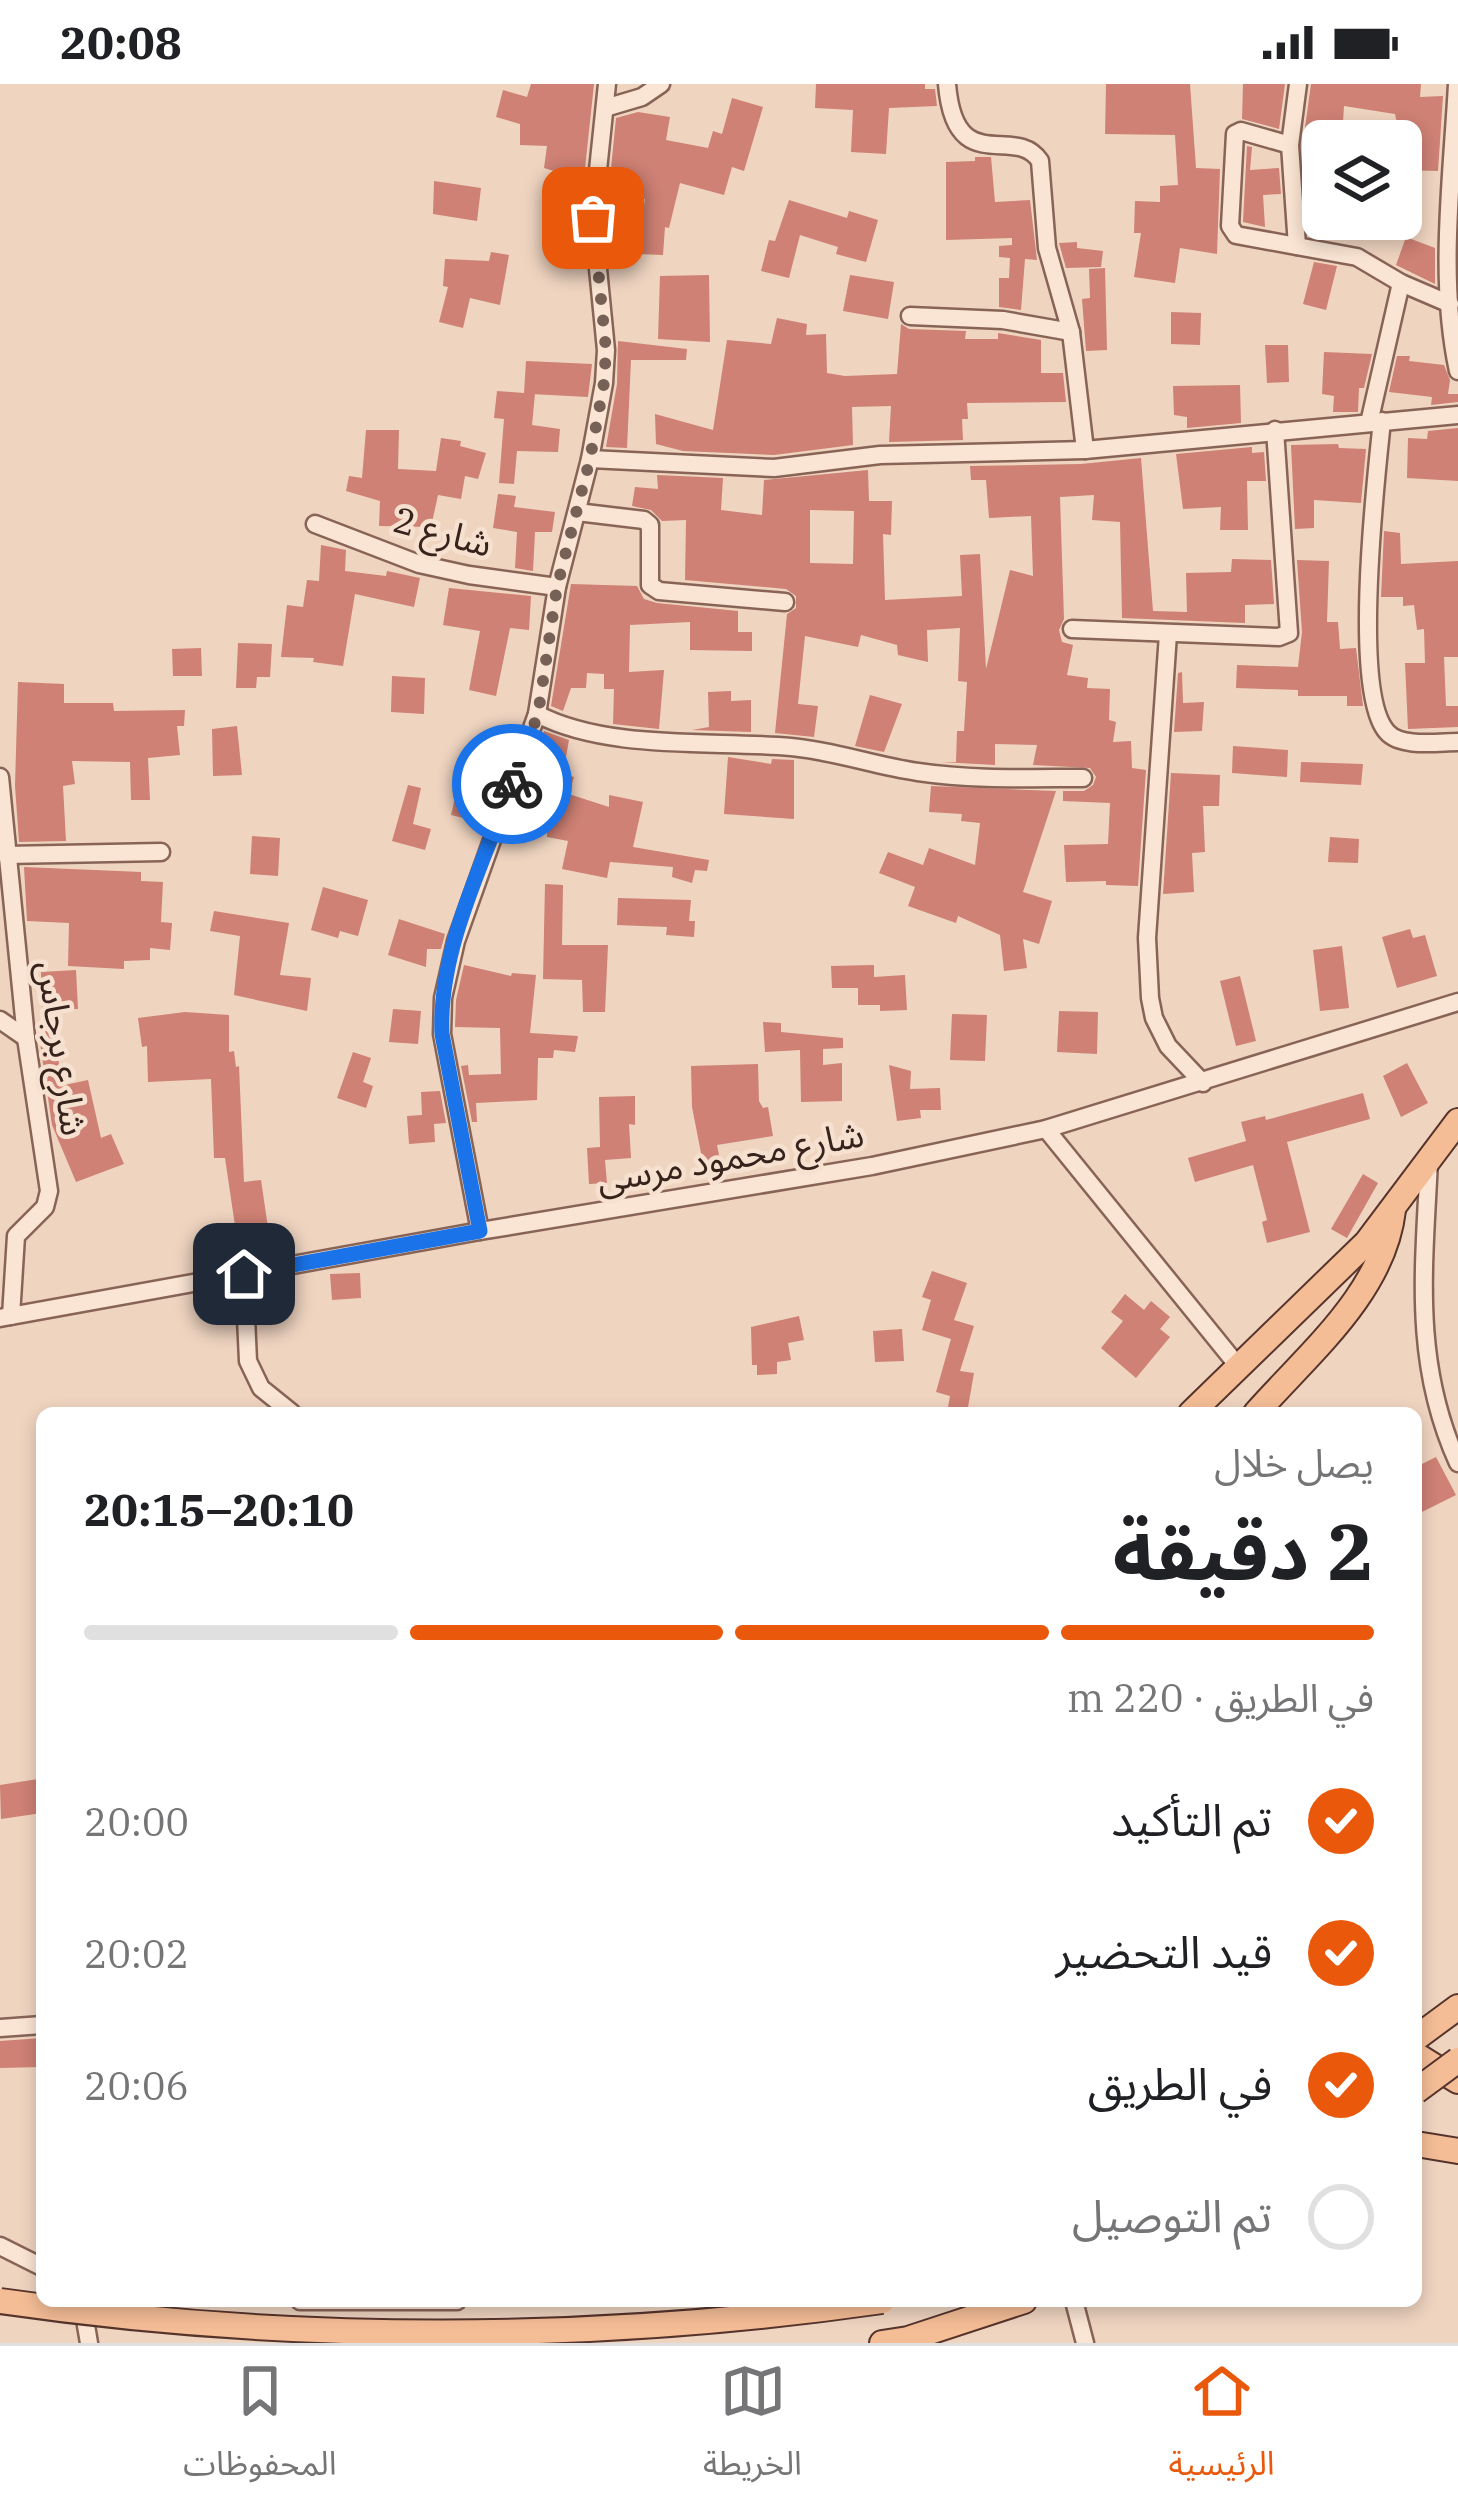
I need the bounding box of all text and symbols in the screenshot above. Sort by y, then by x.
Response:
text: 20:08 [60,13,182,71]
map controls [1302,120,1422,240]
button: layers [1302,120,1422,240]
pin [542,167,644,269]
icon: bag [560,185,626,251]
street label: شارع 2 [388,495,497,571]
courier [452,724,572,844]
icon: bike [479,751,545,817]
street label: شارع برجاس [24,957,99,1139]
street label: شارع محمود مرسى [593,1109,868,1207]
pin [193,1223,295,1325]
icon: home [211,1241,277,1307]
text: يصل خلال [1214,1437,1374,1488]
text: 20:10–20:15 [84,1480,354,1538]
text: 2 دقيقة [1113,1500,1374,1601]
text: في الطريق · 220 m [1067,1672,1374,1723]
icon: check [1308,1788,1374,1854]
text: تم التأكيد [1111,1790,1272,1848]
text: 20:00 [84,1796,189,1847]
icon: check [1308,1920,1374,1986]
text: قيد التحضير [1056,1922,1272,1980]
text: 20:02 [84,1928,189,1979]
icon: check [1308,2052,1374,2118]
text: في الطريق [1088,2054,1272,2112]
text: 20:06 [84,2060,189,2111]
text: تم التوصيل [1072,2186,1272,2244]
tab: المحفوظات [183,2358,337,2499]
tab: الخريطة [703,2358,802,2499]
tab: الرئيسية [1169,2358,1275,2499]

